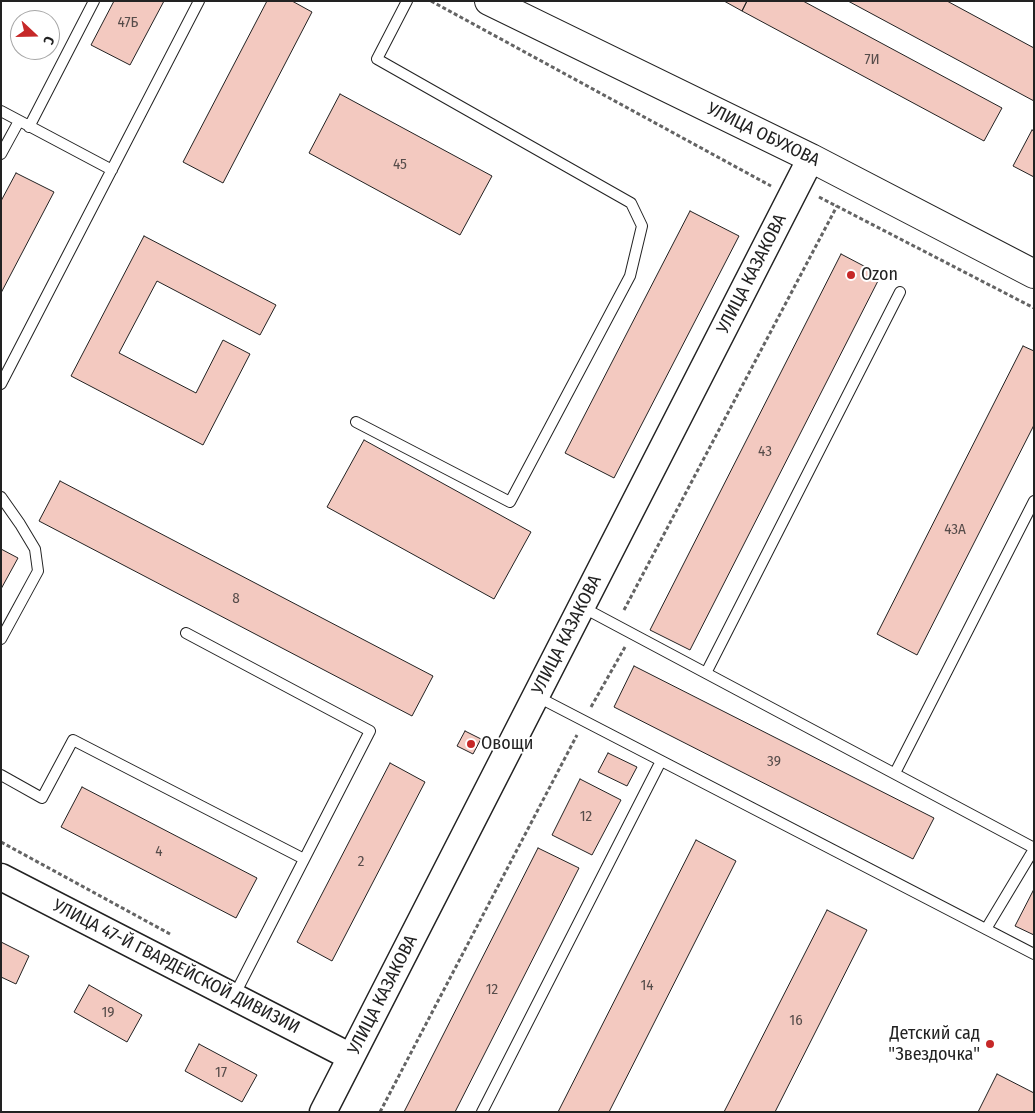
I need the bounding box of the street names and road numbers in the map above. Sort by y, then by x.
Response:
street label: УЛИЦА ОБУХОВА [703,98,823,172]
street label: УЛИЦА КАЗАКОВА [713,211,791,337]
street label: УЛИЦА КАЗАКОВА [528,572,606,698]
street label: УЛИЦА 47-Й ГВАРДЕЙСКОЙ ДИВИЗИИ [49,895,303,1039]
street label: УЛИЦА КАЗАКОВА [344,932,422,1058]

